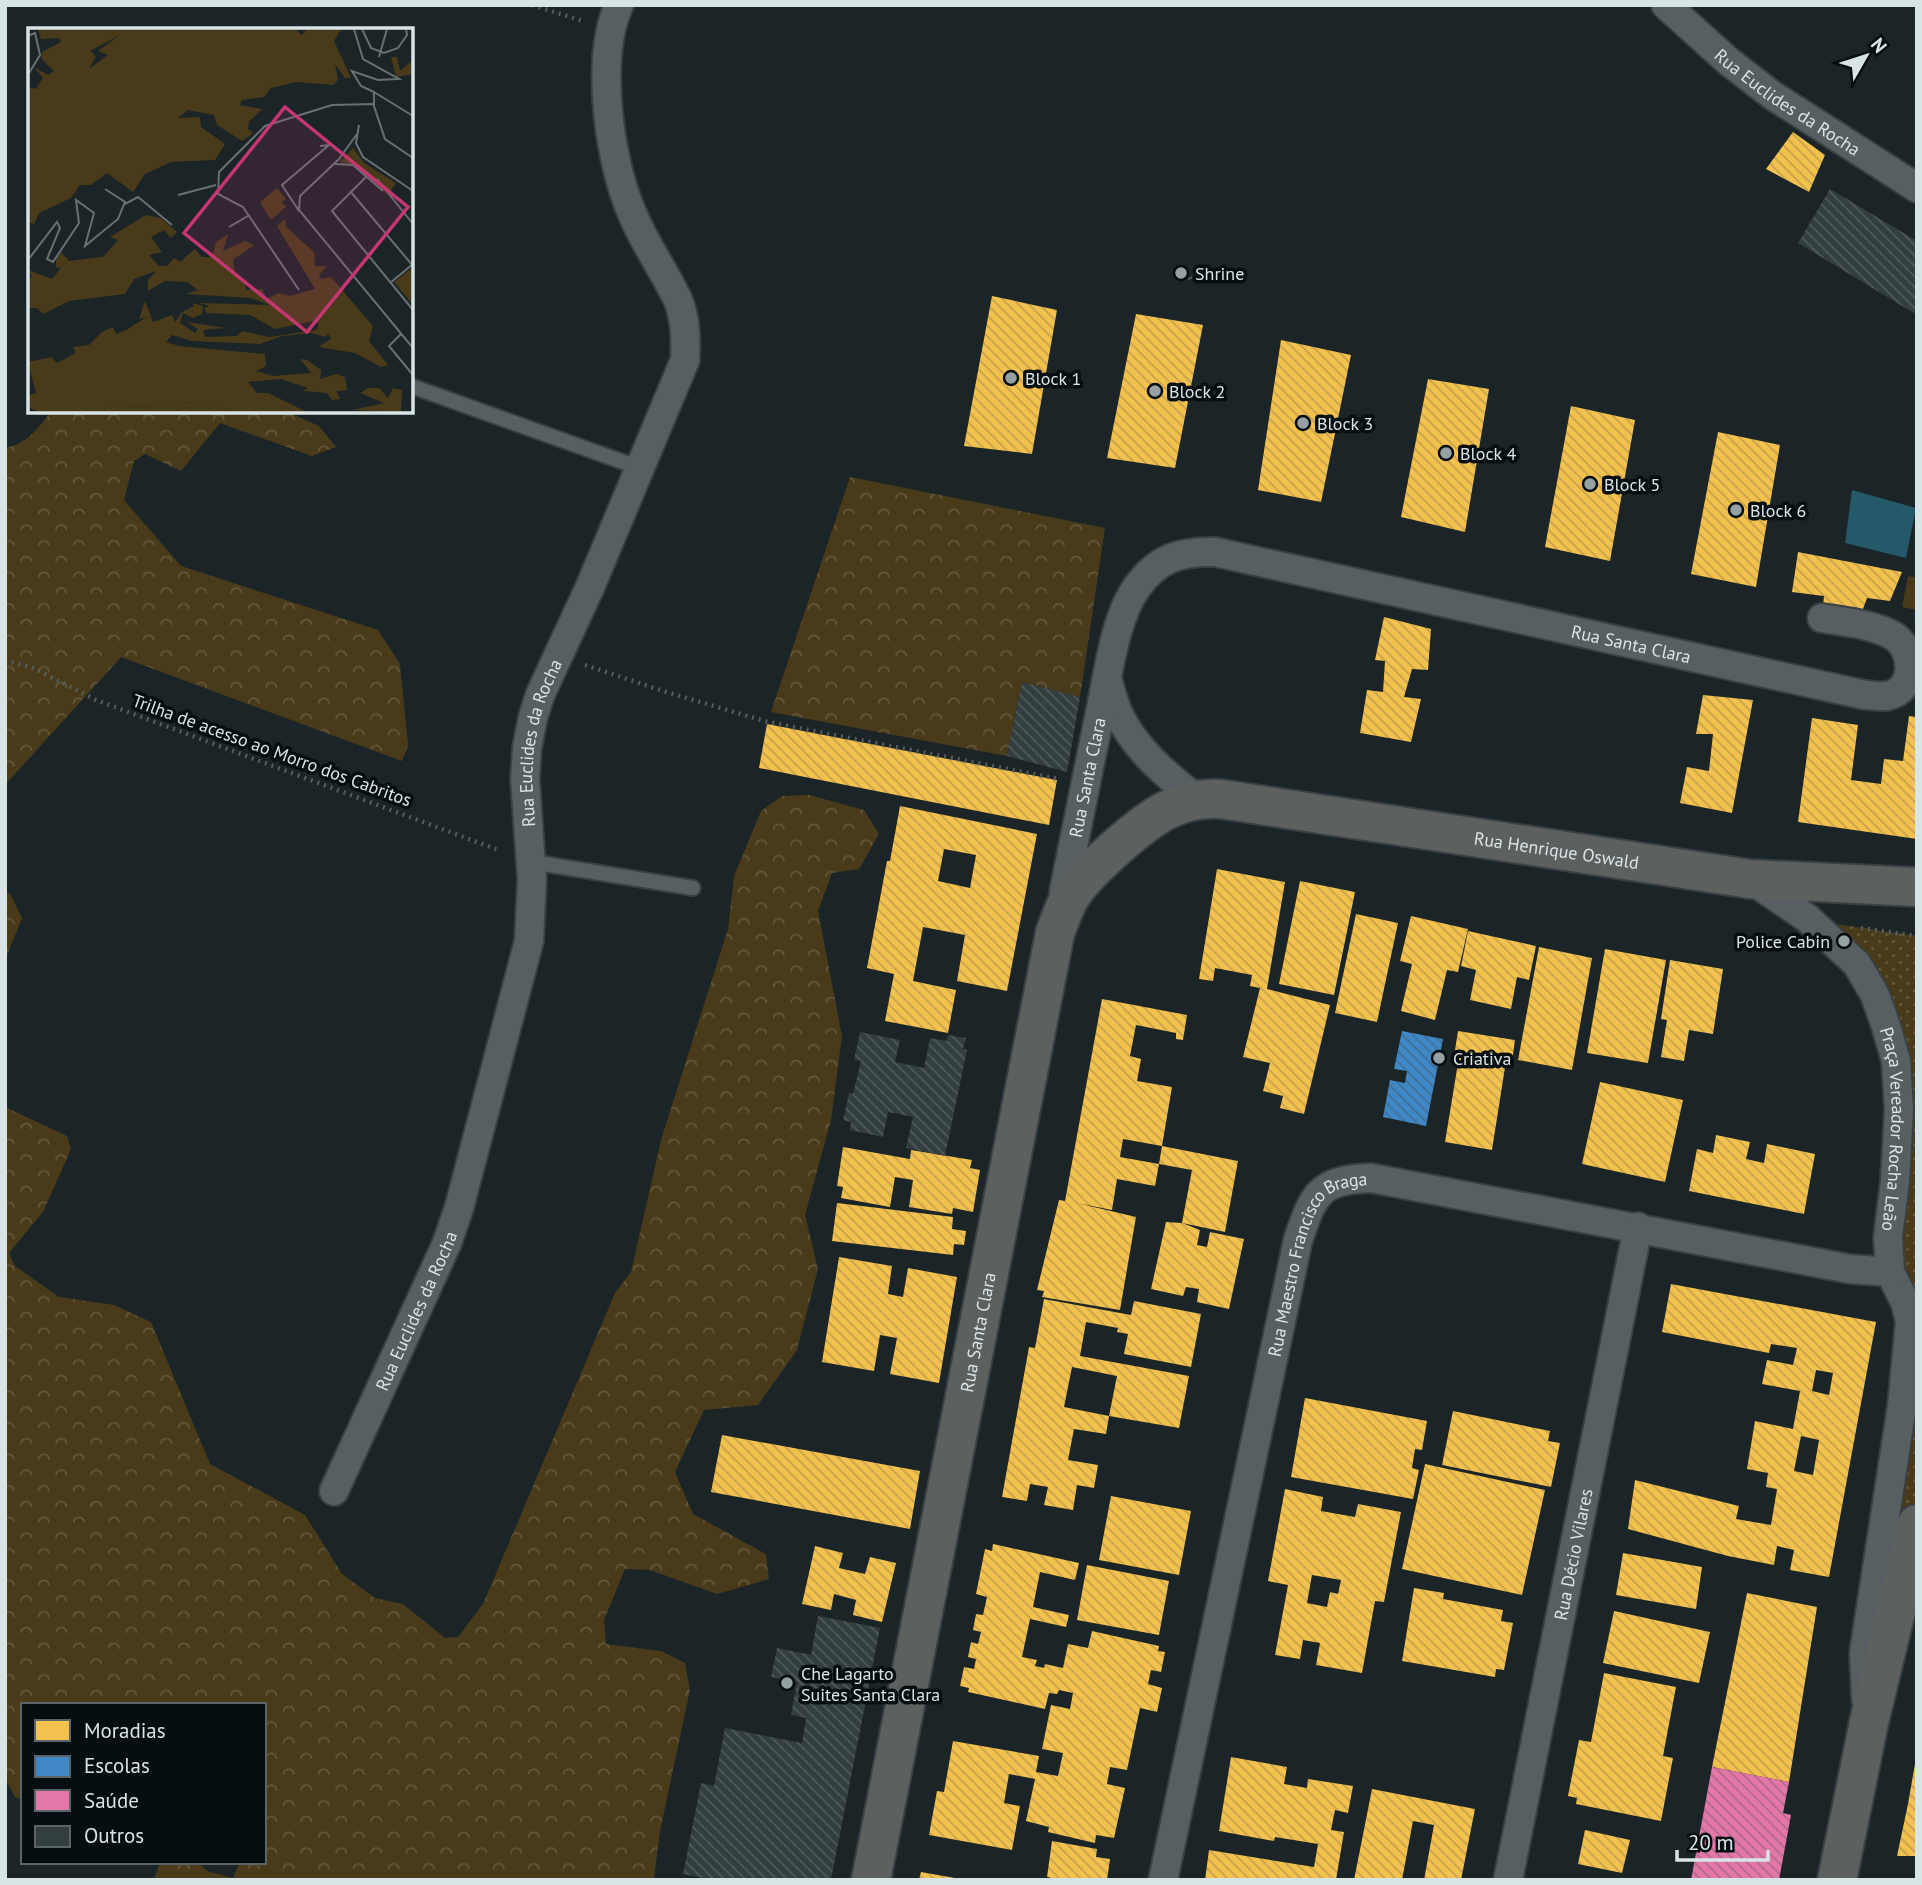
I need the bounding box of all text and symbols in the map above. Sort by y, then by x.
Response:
north arrow [1831,21,1901,91]
inset map [28,28,413,413]
text: N [1866,33,1892,58]
street label: Rua Euclides da Rocha [1710,43,1865,160]
place label: Shrine [1195,262,1244,285]
marker: Shrine [1173,265,1189,281]
place label: Block 1 [1025,367,1081,390]
marker: Block 1 [1003,370,1019,386]
place label: Block 2 [1169,380,1225,403]
marker: Block 2 [1147,383,1163,399]
place label: Block 3 [1317,412,1373,435]
marker: Block 3 [1295,415,1311,431]
place label: Block 4 [1460,442,1516,465]
marker: Block 4 [1438,445,1454,461]
place label: Block 5 [1604,473,1660,496]
marker: Block 5 [1582,476,1598,492]
place label: Block 6 [1750,499,1806,522]
marker: Block 6 [1728,502,1744,518]
street label: Rua Santa Clara [1569,619,1693,668]
street label: Rua Euclides da Rocha [513,655,567,828]
street label: Trilha de acesso ao Morro dos Cabritos [129,689,415,811]
street label: Rua Santa Clara [1063,715,1110,839]
street label: Rua Henrique Oswald [1473,826,1641,874]
place label: Police Cabin [1736,930,1830,953]
marker: Police Cabin [1836,933,1852,949]
street label: Praça Vereador Rocha Leão [1875,1024,1911,1233]
place label: Criativa [1453,1047,1511,1070]
marker: Criativa [1431,1050,1447,1066]
street label: Rua Maestro Francisco Braga [1262,1167,1368,1359]
street label: Rua Euclides da Rocha [370,1228,462,1394]
street label: Rua Santa Clara [955,1270,1000,1394]
street label: Rua Décio Vilares [1548,1487,1597,1622]
place label: Che Lagarto Suites Santa Clara [801,1662,940,1706]
marker: Che Lagarto Suites Santa Clara [779,1675,795,1691]
legend [21,1703,266,1864]
text: Moradias [84,1717,166,1744]
text: Escolas [84,1752,150,1779]
text: Saúde [84,1787,139,1814]
scale bar [1677,1818,1768,1862]
text: Outros [84,1822,144,1849]
text: 20 m [1688,1829,1734,1856]

